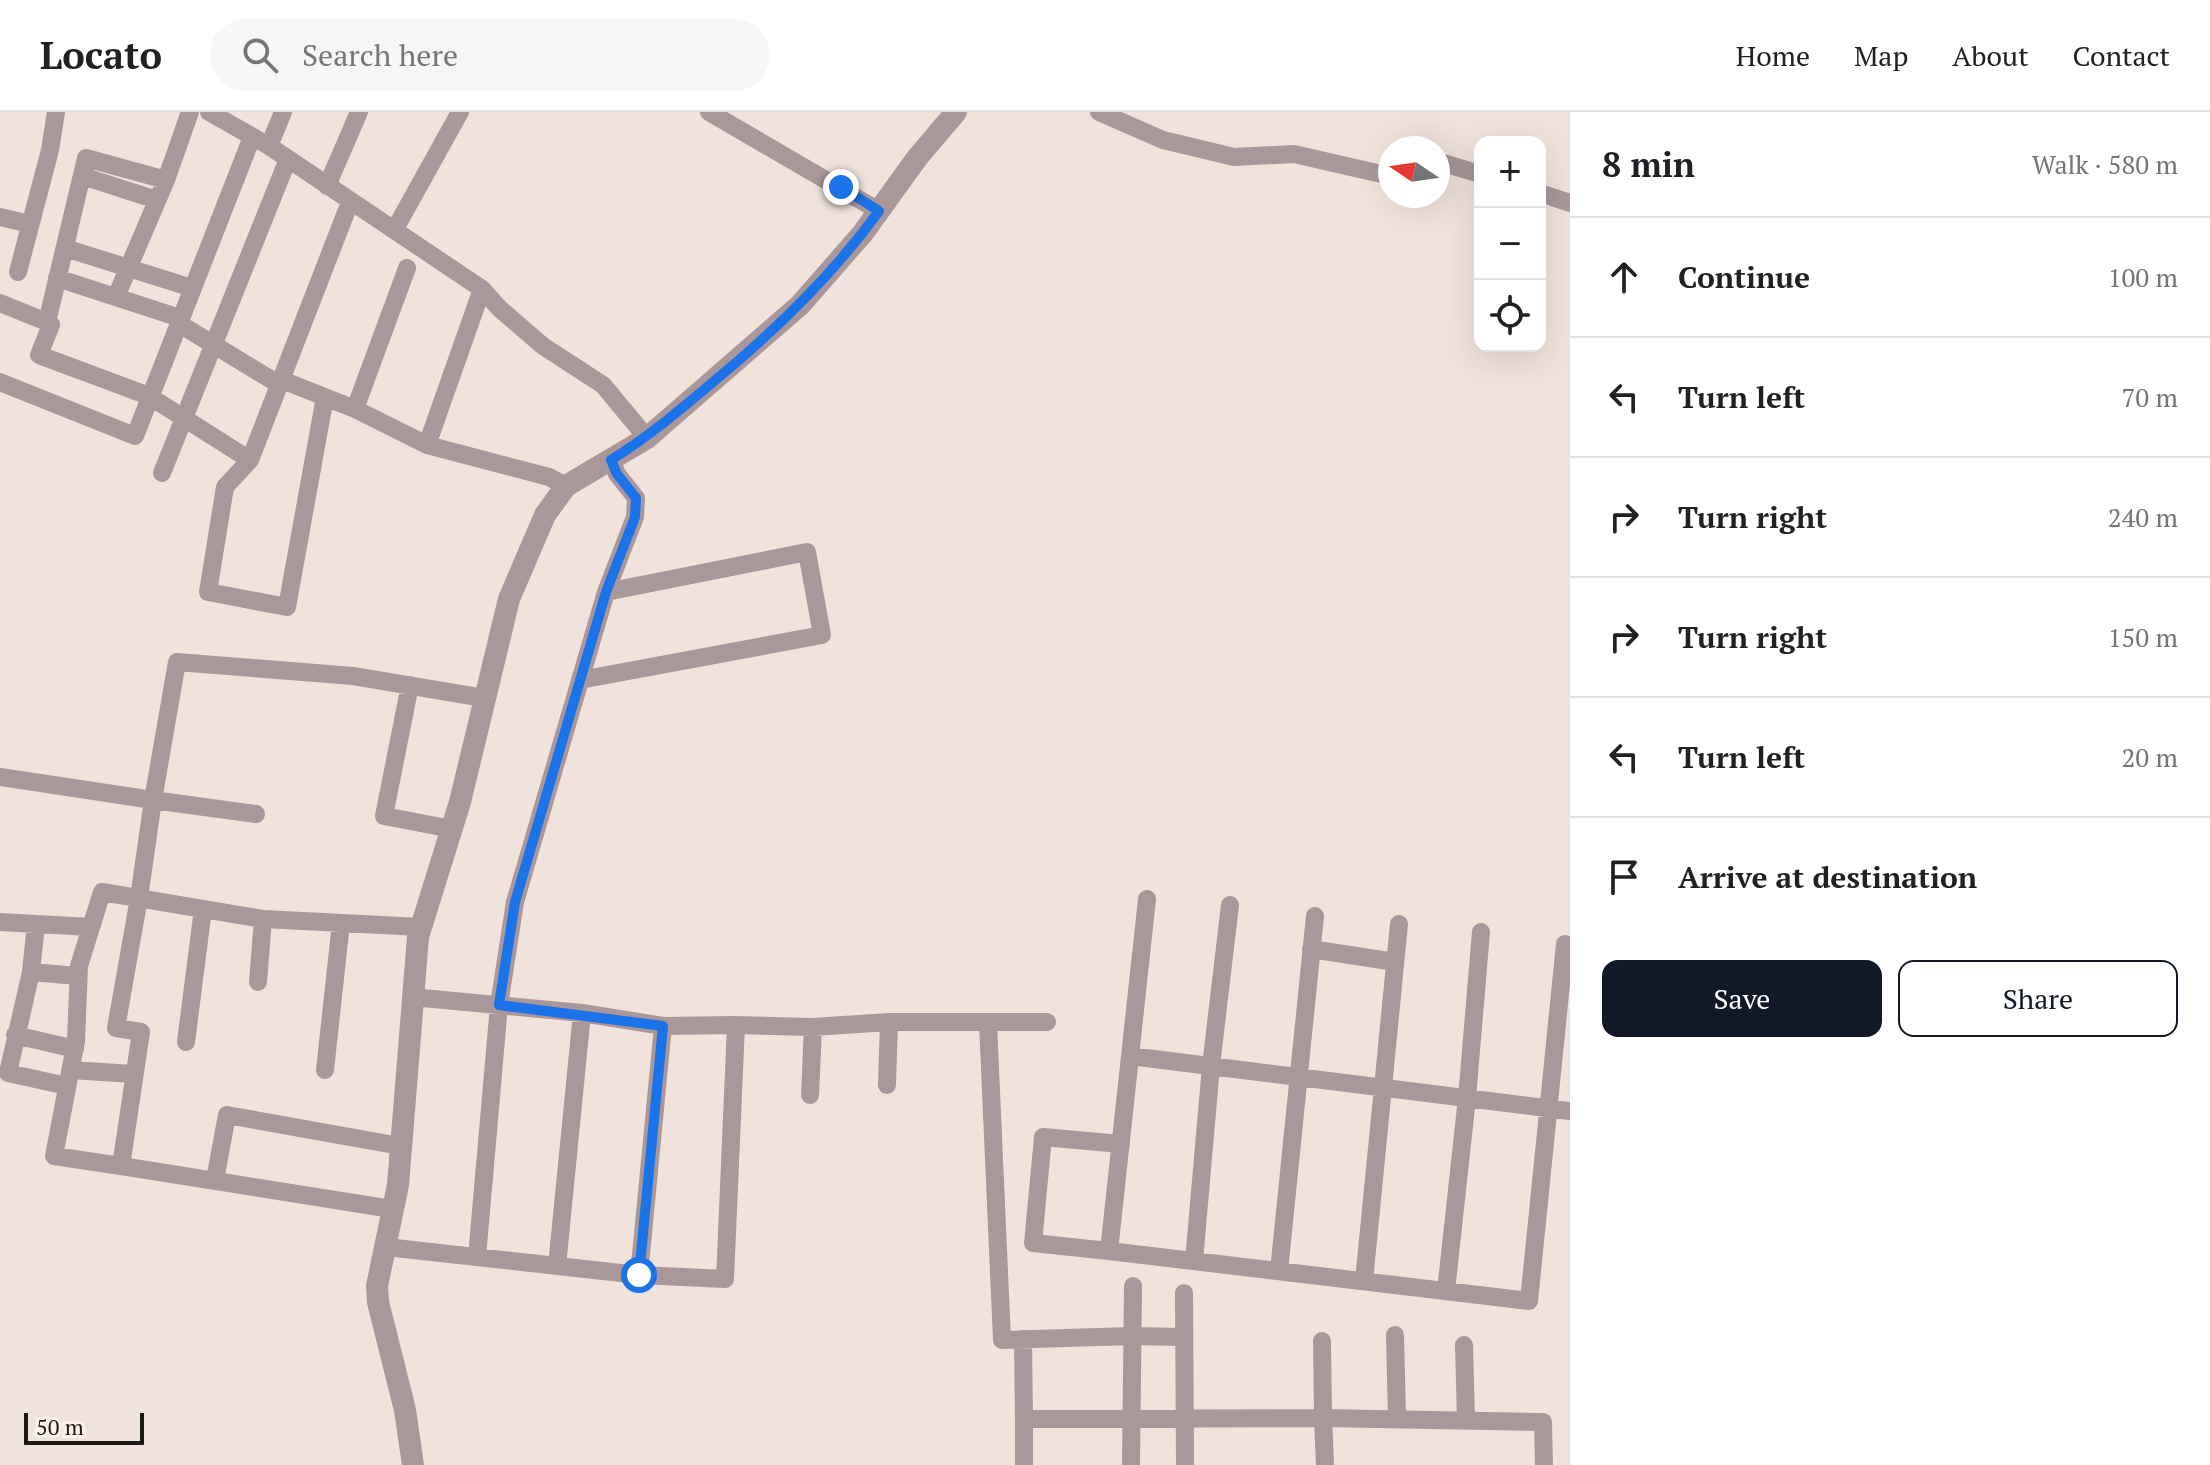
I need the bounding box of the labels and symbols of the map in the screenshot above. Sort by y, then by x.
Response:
north arrow [1378,136,1450,208]
route end [823,169,859,205]
route start [621,1257,657,1293]
scale bar [24,1409,144,1445]

